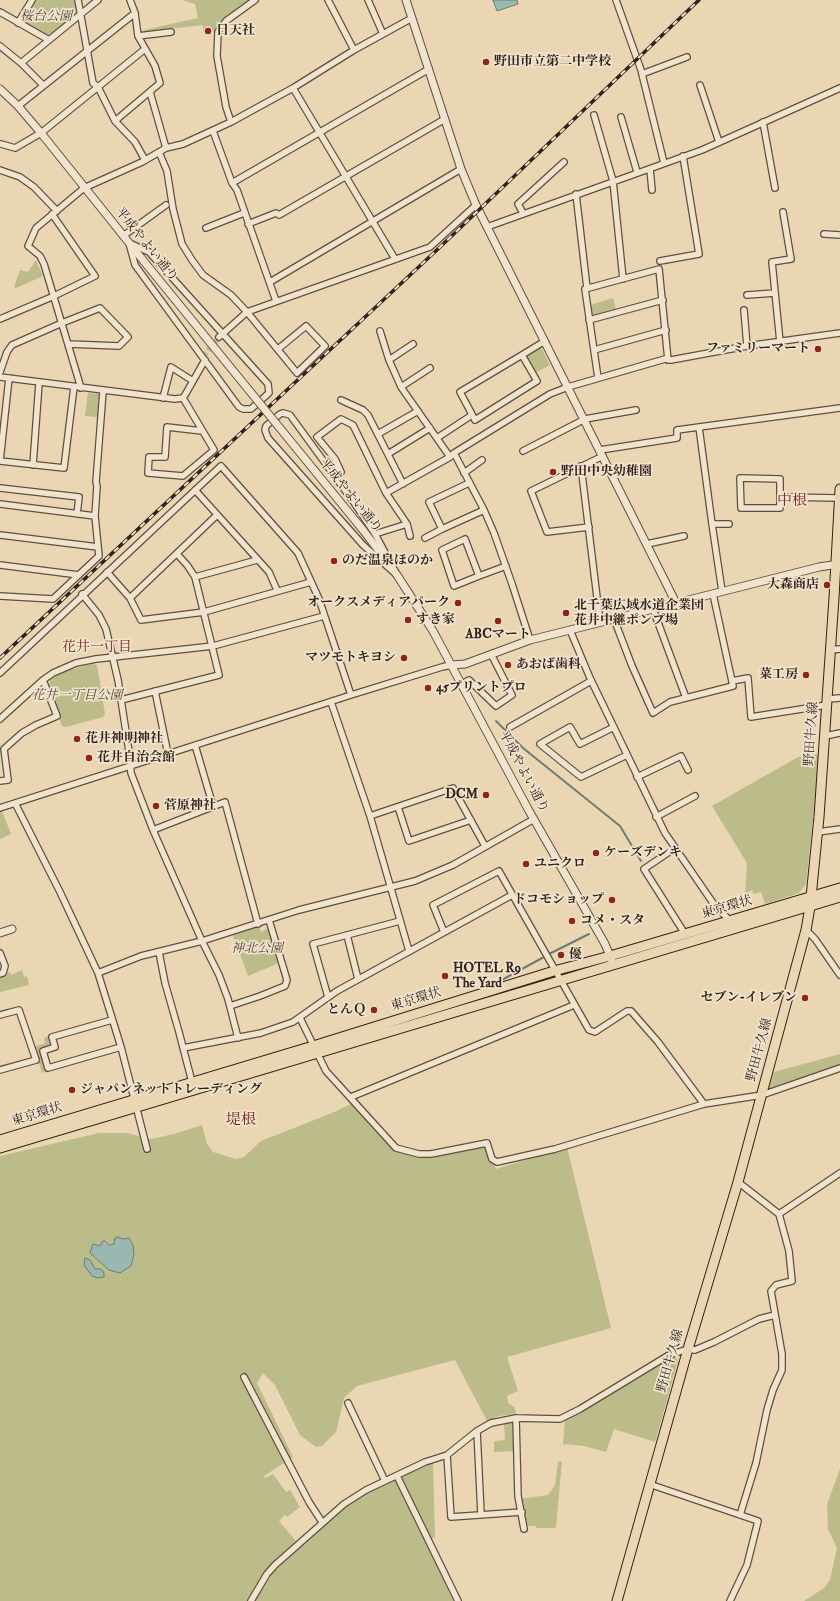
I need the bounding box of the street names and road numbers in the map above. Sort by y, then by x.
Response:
street label: 平成やよい通り [111,205,181,285]
street label: 平成やよい通り [315,456,385,536]
street label: 野田牛久線 [802,701,822,767]
street label: 平成やよい通り [495,728,551,816]
street label: 東京環状 [700,893,754,923]
street label: 東京環状 [389,985,443,1015]
street label: 野田牛久線 [744,1017,776,1083]
street label: 東京環状 [10,1100,64,1130]
street label: 野田牛久線 [655,1328,687,1394]

